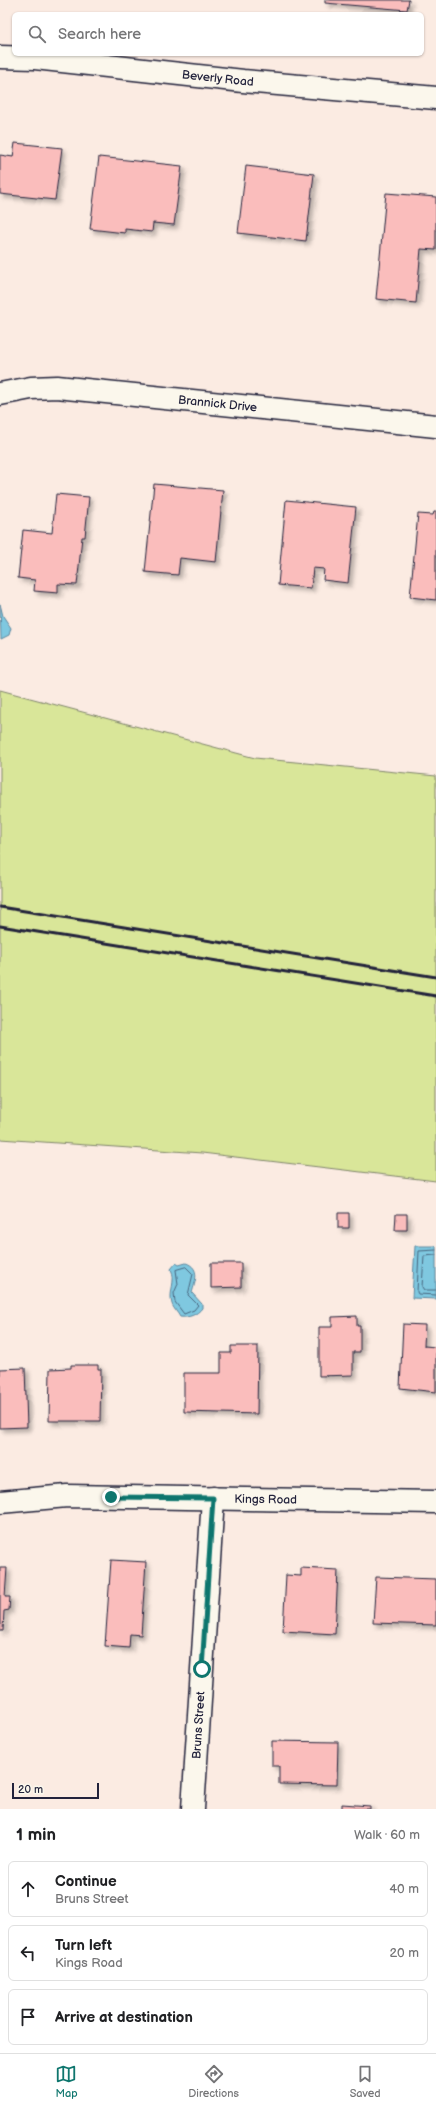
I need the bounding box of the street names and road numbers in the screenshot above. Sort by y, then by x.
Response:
street label: Beverly Road [181,67,254,90]
street label: Brannick Drive [177,393,258,416]
street label: Kings Road [234,1492,297,1508]
street label: Bruns Street [189,1690,209,1760]

